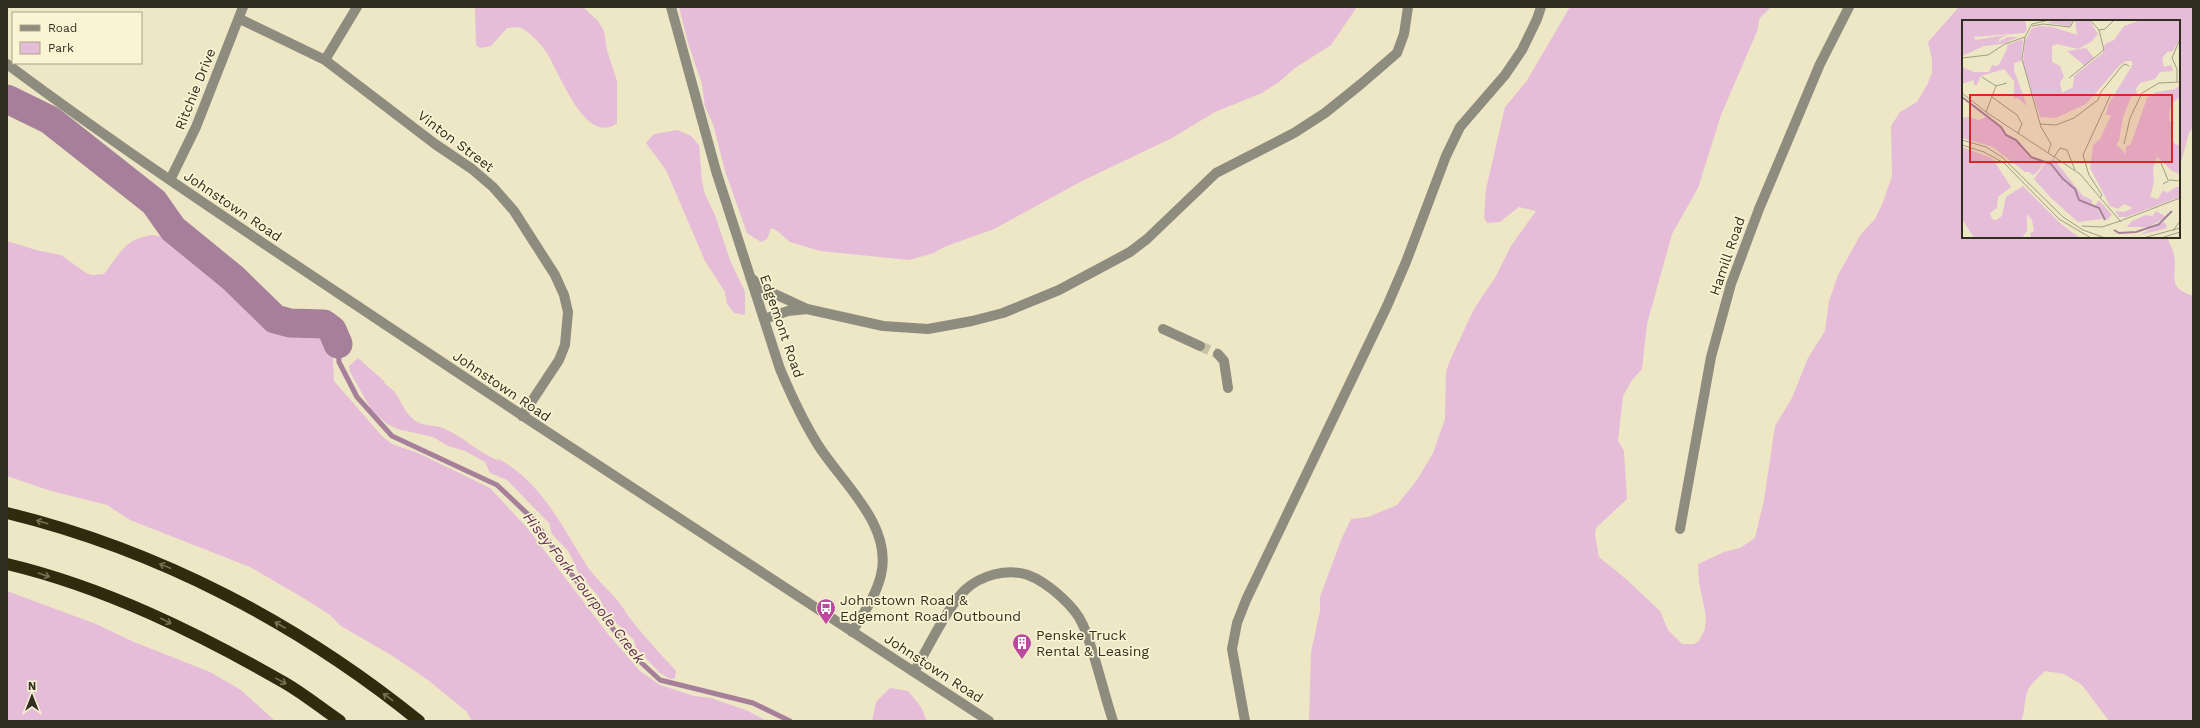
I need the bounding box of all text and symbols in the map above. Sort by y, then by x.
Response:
legend [12,12,142,64]
inset map [1962,20,2180,238]
text: Road [48,21,77,35]
text: Park [48,41,74,55]
street label: Ritchie Drive [171,46,219,132]
street label: Vinton Street [415,107,497,175]
street label: Johnstown Road [181,167,285,245]
street label: Hamill Road [1706,215,1748,297]
street label: Edgemont Road [757,272,807,380]
street label: Johnstown Road [450,347,554,425]
water label: Hisey Fork Fourpole Creek [519,509,649,668]
one-way arrow [36,518,49,525]
one-way arrow [159,561,171,569]
one-way arrow [38,571,50,579]
place label: Johnstown Road & Edgemont Road Outbound [840,592,1021,624]
bus stop icon: Johnstown Road & Edgemont Road Outbound [815,597,837,625]
one-way arrow [159,618,171,625]
one-way arrow [274,620,286,628]
place label: Penske Truck Rental & Leasing [1036,627,1150,659]
street label: Johnstown Road [882,630,986,706]
building icon: Penske Truck Rental & Leasing [1011,632,1033,660]
north arrow [12,676,52,716]
one-way arrow [275,678,287,686]
text: N [28,680,36,693]
one-way arrow [383,693,394,701]

